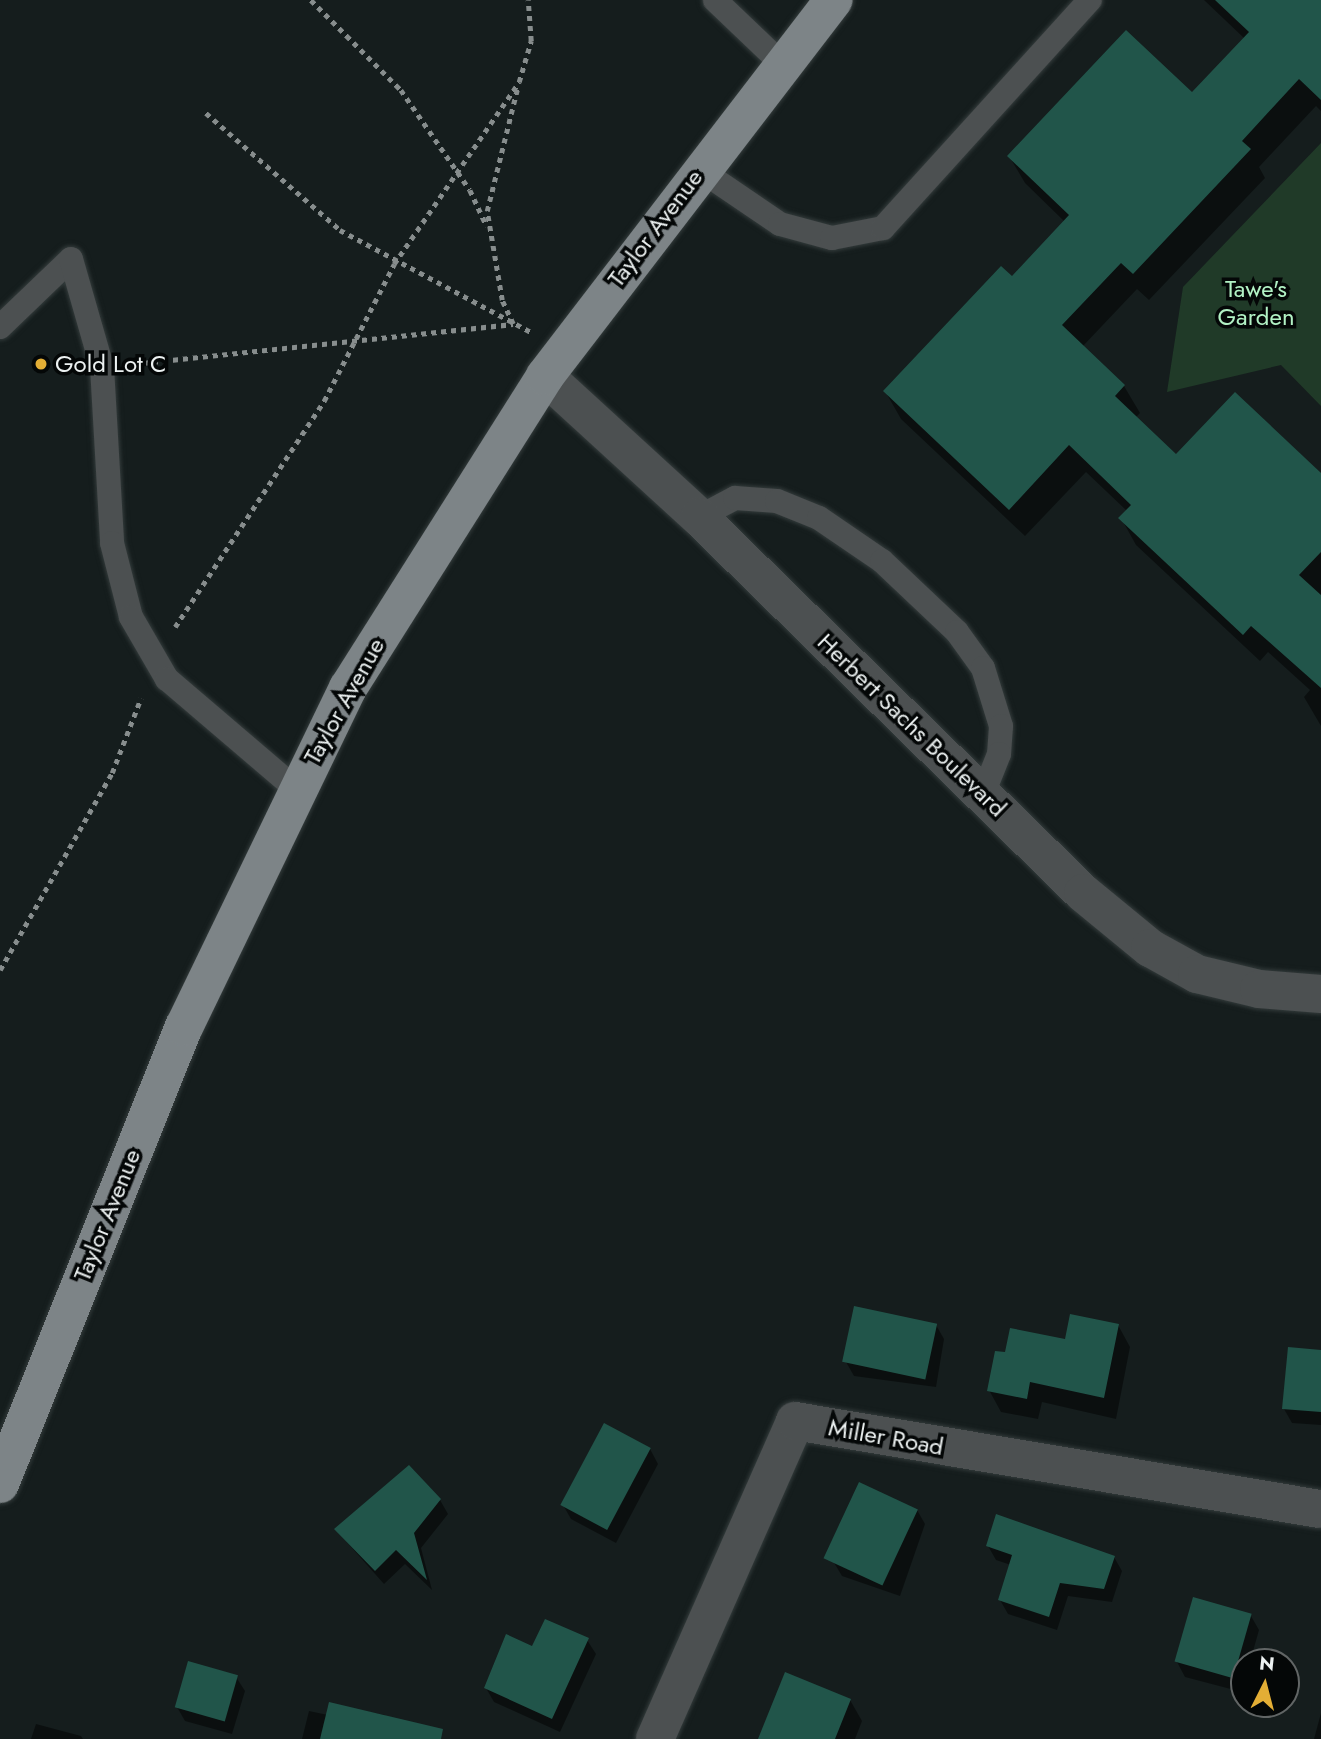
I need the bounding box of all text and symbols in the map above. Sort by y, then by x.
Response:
street label: Taylor Avenue [602,164,708,292]
park label: Tawe's Garden [1217,275,1295,331]
place label: Gold Lot C [55,350,166,378]
marker: Gold Lot C [33,356,49,372]
street label: Herbert Sachs Boulevard [812,627,1012,823]
street label: Taylor Avenue [298,633,390,769]
street label: Taylor Avenue [68,1145,146,1285]
street label: Miller Road [826,1413,946,1461]
north arrow [1230,1648,1300,1718]
text: N [1258,1649,1276,1678]

